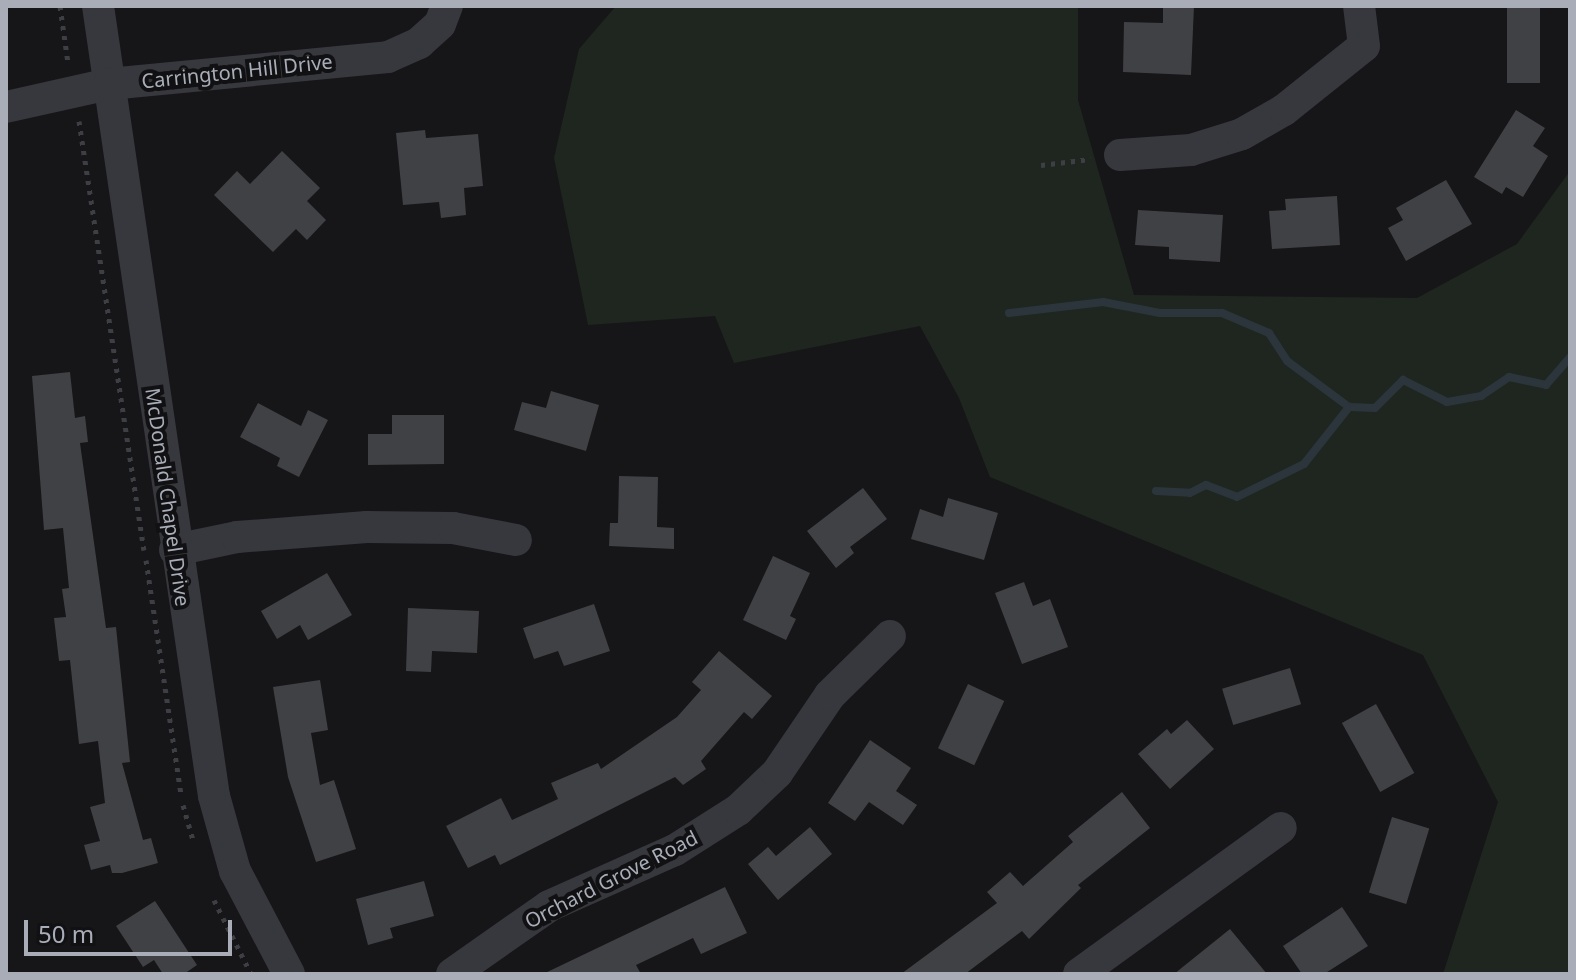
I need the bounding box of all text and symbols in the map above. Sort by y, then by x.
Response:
street label: Carrington Hill Drive [140,49,334,93]
street label: McDonald Chapel Drive [141,386,195,608]
street label: Orchard Grove Road [521,825,701,933]
scale bar [28,904,236,954]
text: 50 m [38,917,94,950]

